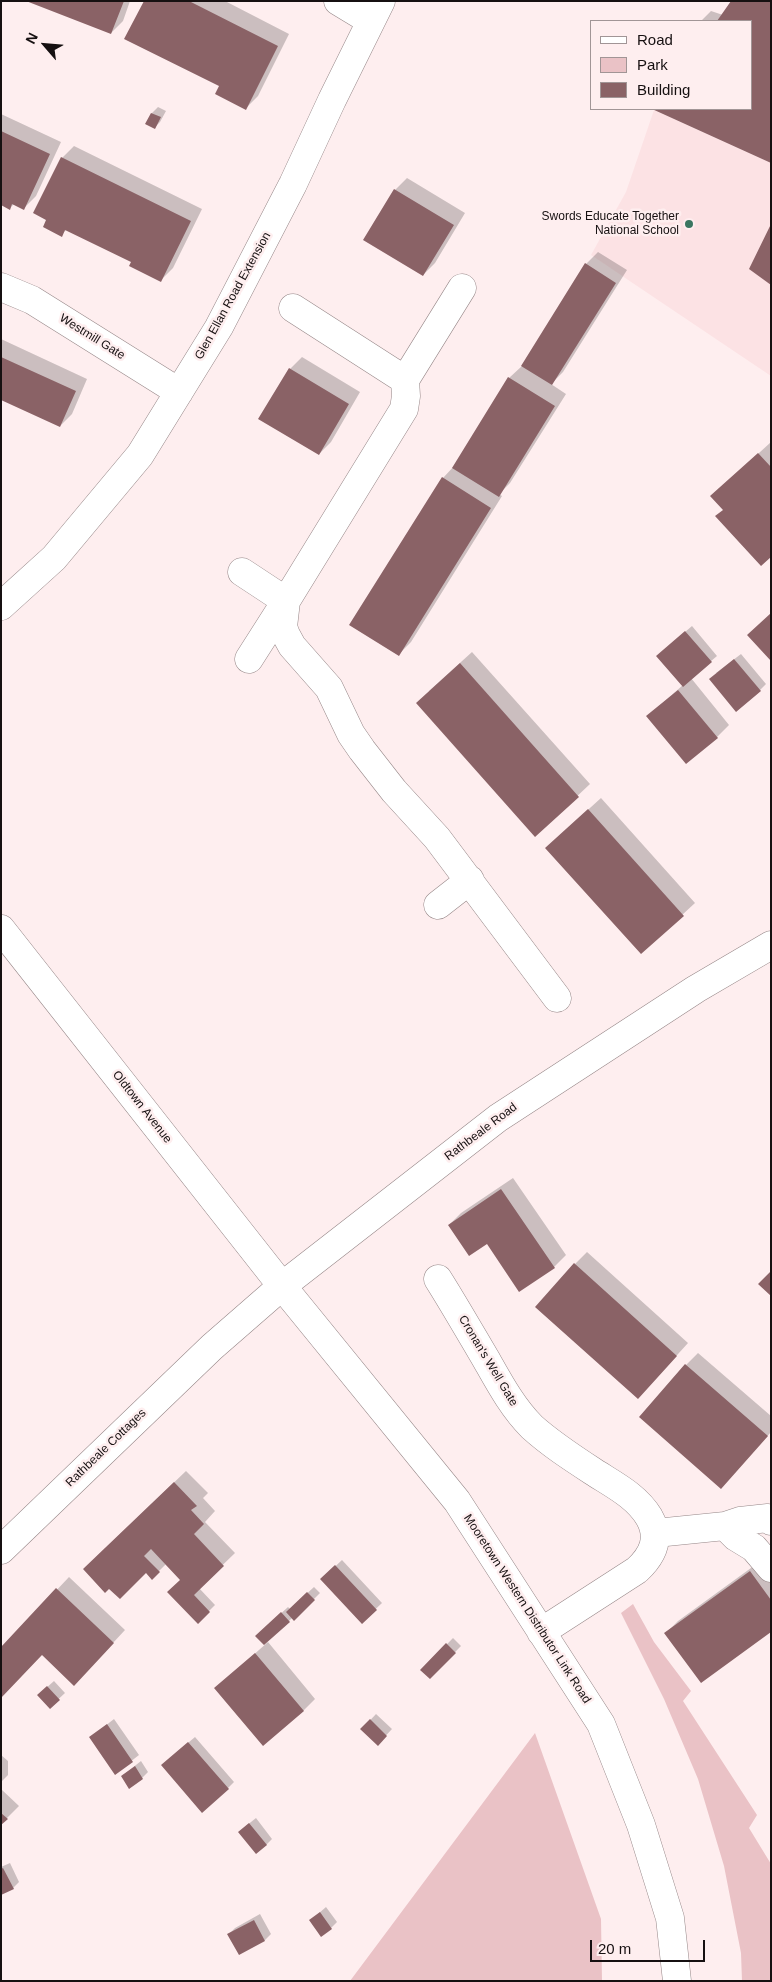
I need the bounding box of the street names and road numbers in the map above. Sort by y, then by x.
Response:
street label: Glen Ellan Road Extension [192,230,274,362]
street label: Westmill Gate [57,311,127,363]
street label: Oldtown Avenue [109,1068,175,1146]
street label: Rathbeale Road [442,1100,520,1164]
street label: Cronan's Well Gate [455,1313,521,1409]
street label: Rathbeale Cottages [63,1406,149,1490]
street label: Mooretown Western Distributor Link Road [460,1512,594,1706]

